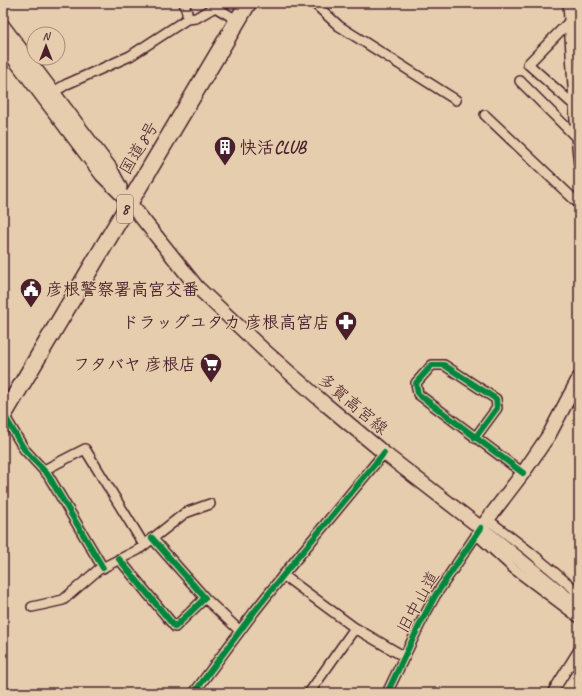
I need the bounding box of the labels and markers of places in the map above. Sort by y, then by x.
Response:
building icon: 快活CLUB [212,134,238,167]
place label: 快活CLUB [240,137,308,158]
public building icon: 彦根警察署高宮交番 [18,276,44,309]
place label: 彦根警察署高宮交番 [46,279,199,300]
pharmacy icon: ドラッグユタカ 彦根高宮店 [333,309,359,342]
place label: ドラッグユタカ 彦根高宮店 [122,312,330,333]
supermarket icon: フタバヤ 彦根店 [198,351,224,384]
place label: フタバヤ 彦根店 [73,354,196,375]

